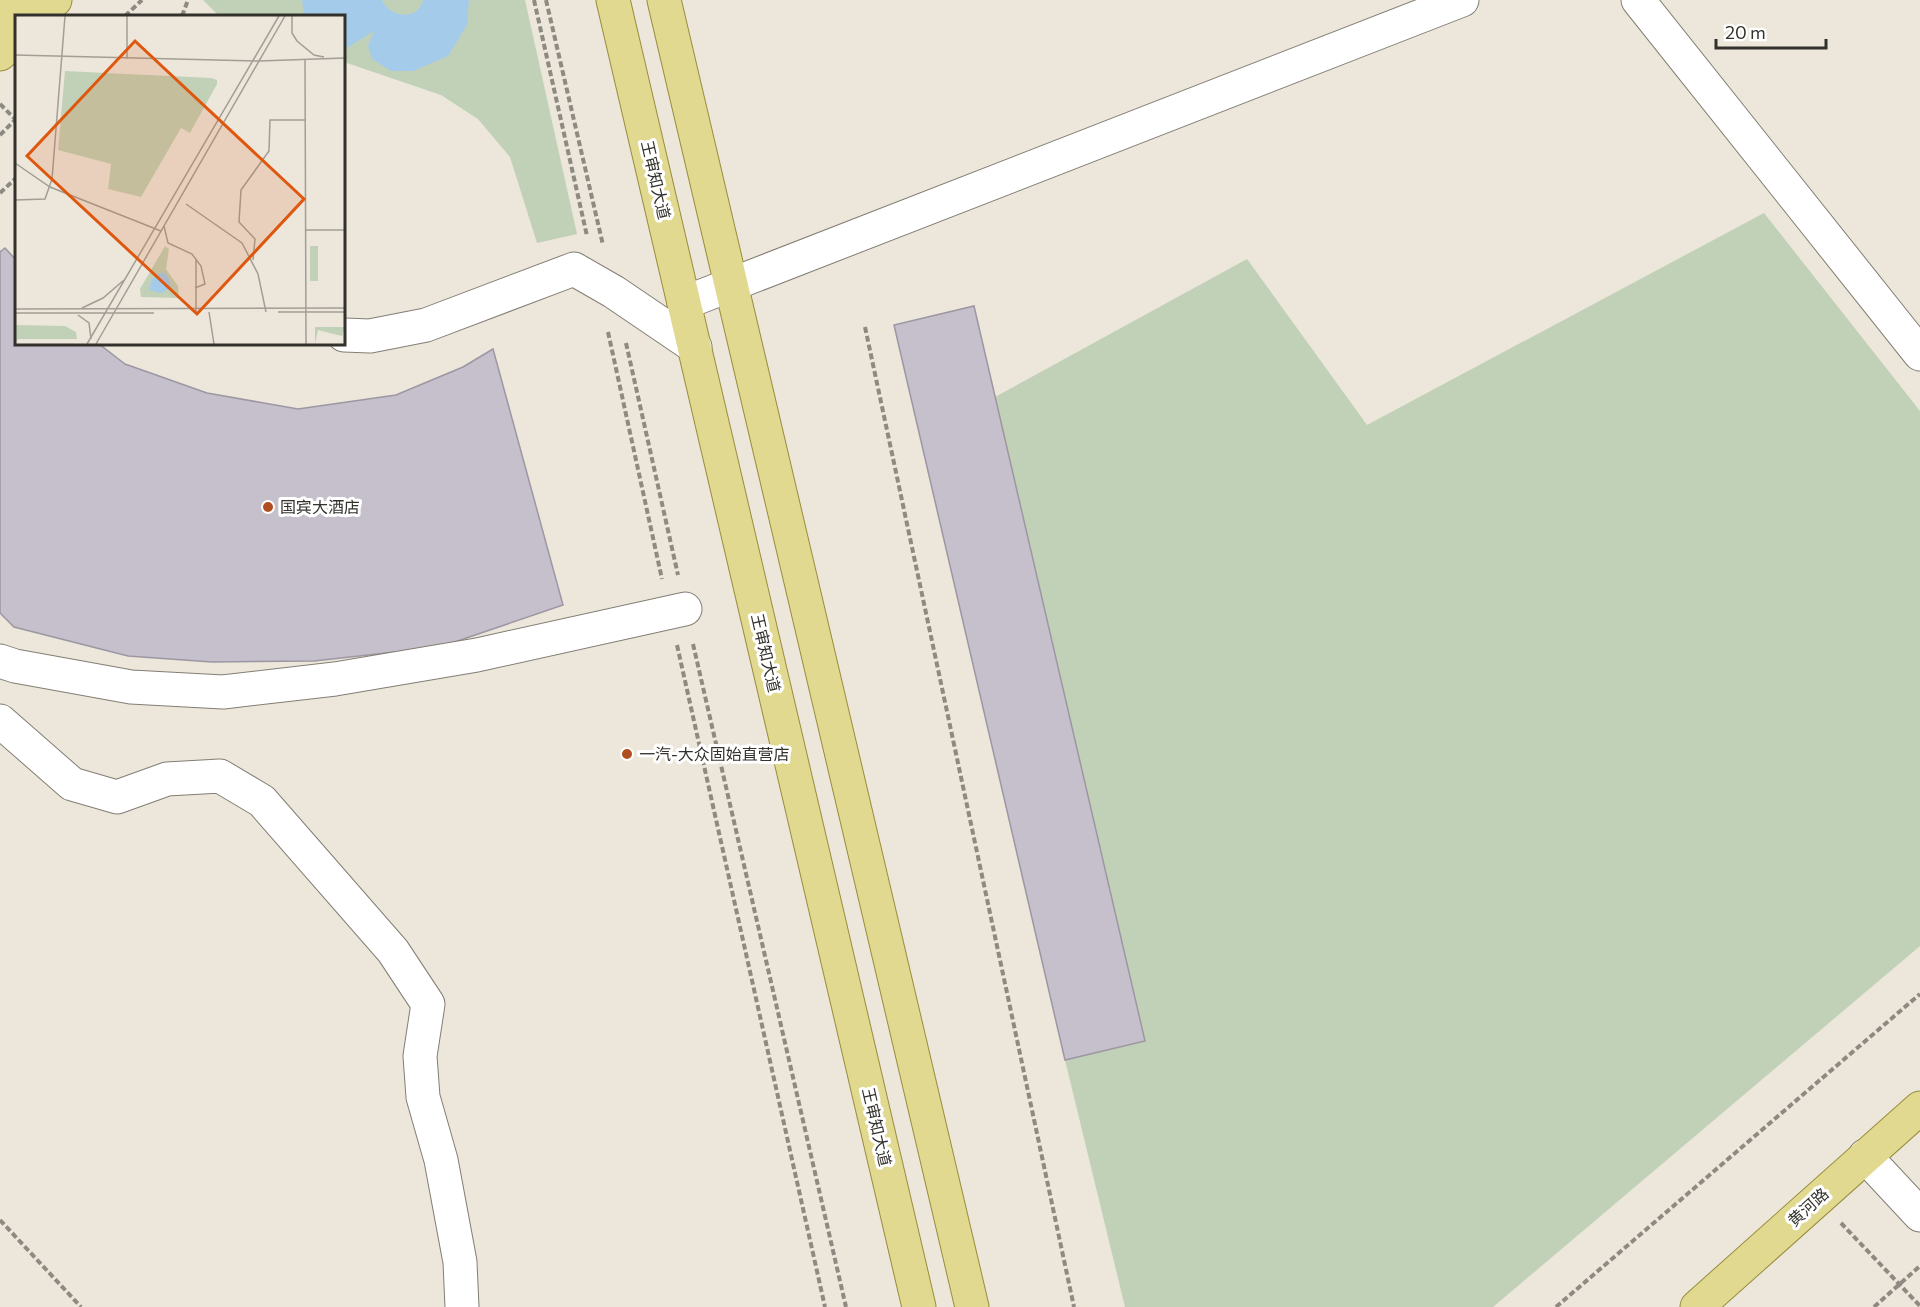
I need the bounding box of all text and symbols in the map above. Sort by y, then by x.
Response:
scale bar [1716,12,1826,50]
inset map [15,15,345,345]
text: 20 m [1725,21,1766,43]
street label: 王审知大道 [638,139,675,221]
place label: 国宾大酒店 [280,497,360,516]
marker: 国宾大酒店 [261,500,275,514]
street label: 王审知大道 [748,612,785,694]
place label: 一汽-大众固始直营店 [639,744,790,763]
marker: 一汽-大众固始直营店 [620,747,634,761]
street label: 王审知大道 [859,1086,896,1168]
street label: 黄河路 [1783,1184,1832,1230]

